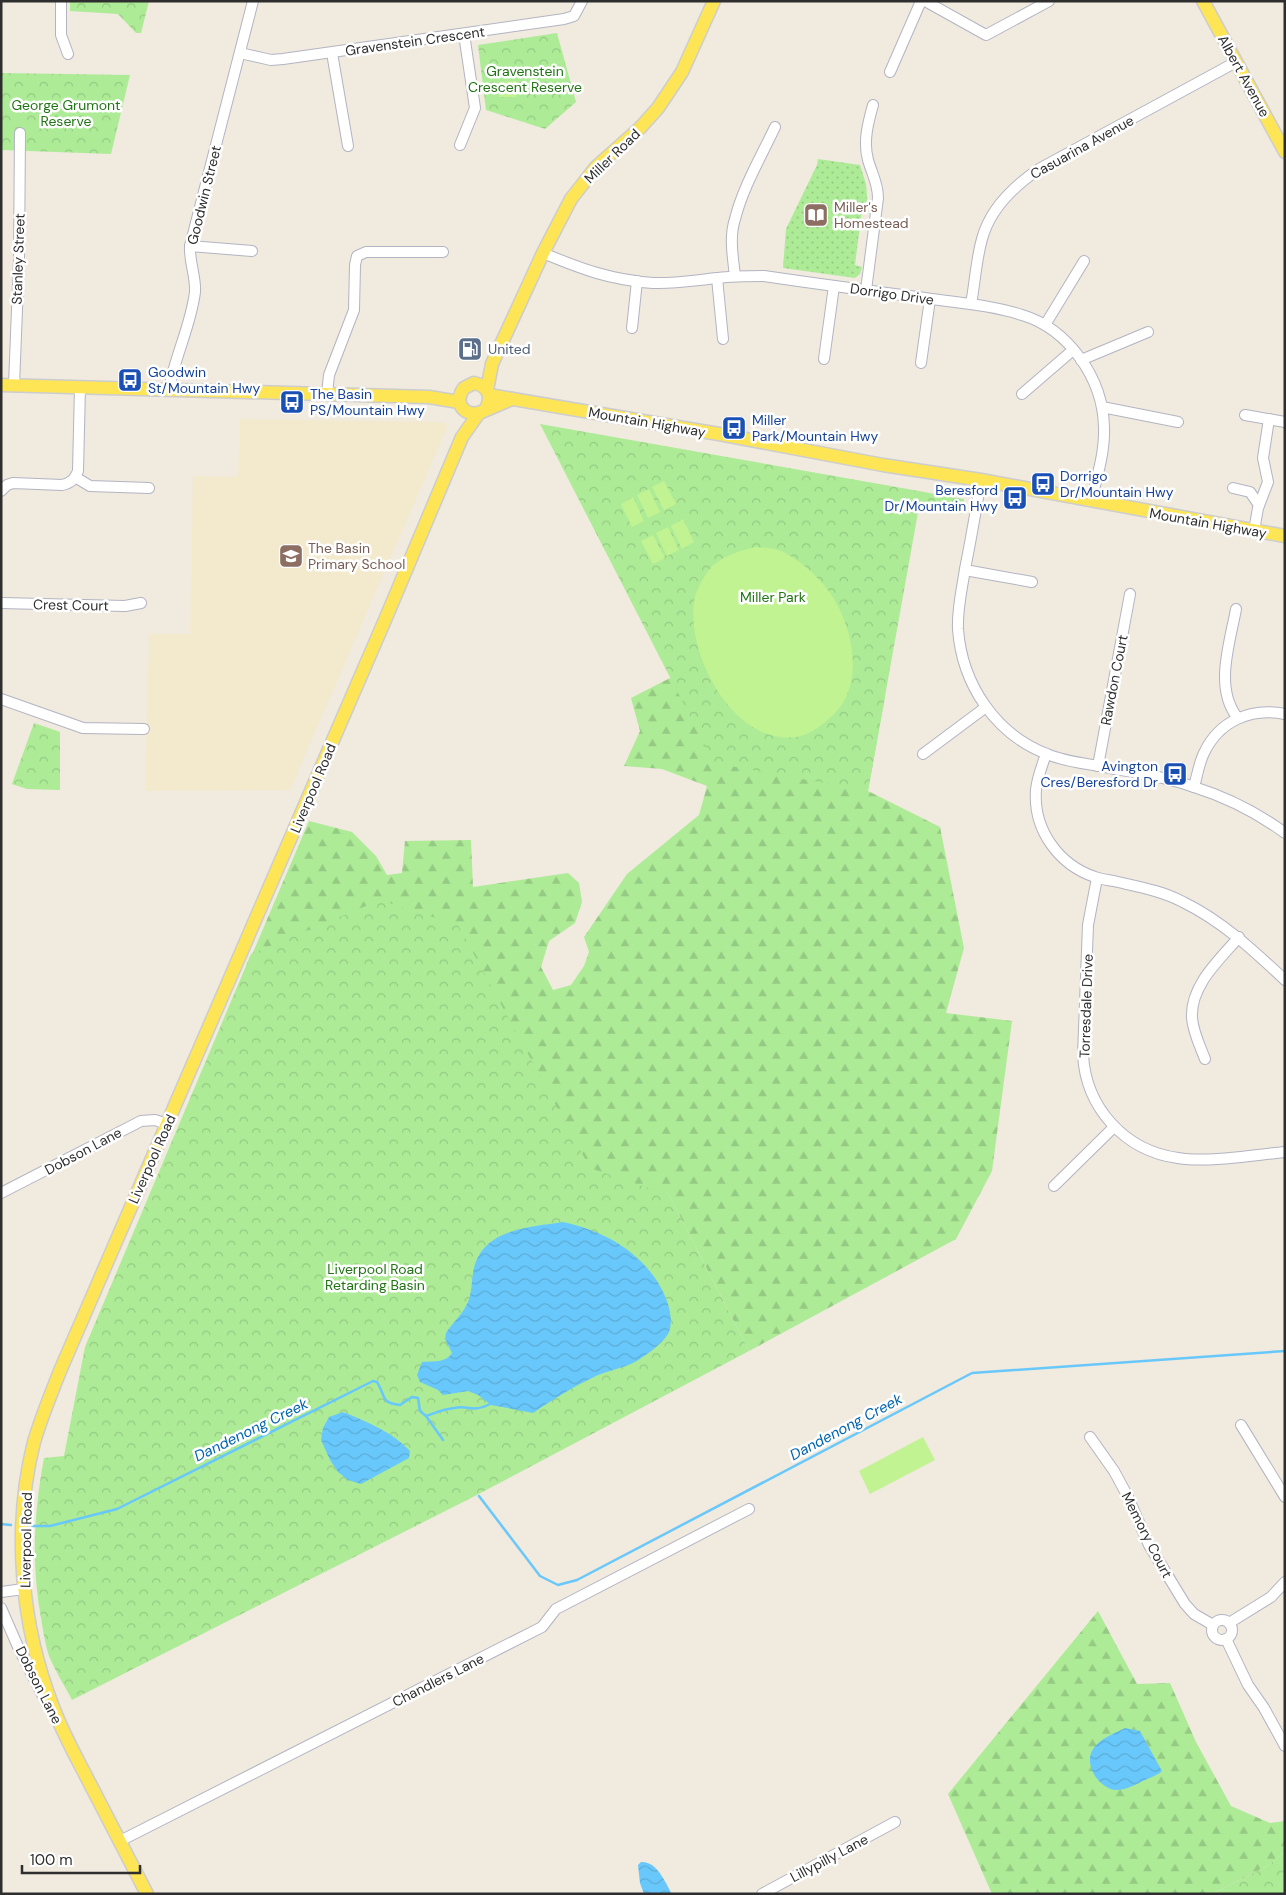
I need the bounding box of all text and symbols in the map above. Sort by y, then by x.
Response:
street label: Gravenstein Crescent [344,22,486,60]
street label: Albert Avenue [1214,32,1274,120]
park label: Gravenstein Crescent Reserve [468,62,582,96]
park label: George Grumont Reserve [11,96,121,130]
street label: Casuarina Avenue [1027,111,1137,183]
street label: Miller Road [580,125,644,187]
street label: Goodwin Street [183,144,225,246]
place label: Miller's Homestead [834,198,909,232]
library icon: Miller's Homestead [803,202,829,228]
street label: Stanley Street [7,213,29,305]
street label: Dorrigo Drive [849,279,935,309]
fuel station icon: United [457,336,483,362]
place label: United [488,340,531,358]
place label: Goodwin St/Mountain Hwy [148,363,260,397]
bus stop icon: Goodwin St/Mountain Hwy [117,367,143,393]
place label: The Basin PS/Mountain Hwy [310,385,425,419]
bus stop icon: The Basin PS/Mountain Hwy [279,389,305,415]
street label: Mountain Highway [587,403,707,441]
place label: Miller Park/Mountain Hwy [752,411,879,445]
bus stop icon: Miller Park/Mountain Hwy [721,415,747,441]
place label: Dorrigo Dr/Mountain Hwy [1060,467,1174,501]
bus stop icon: Dorrigo Dr/Mountain Hwy [1030,471,1056,497]
place label: Beresford Dr/Mountain Hwy [885,481,998,515]
bus stop icon: Beresford Dr/Mountain Hwy [1002,485,1028,511]
street label: Mountain Highway [1148,504,1268,542]
place label: The Basin Primary School [308,539,405,573]
school or university icon: The Basin Primary School [278,543,304,569]
park label: Miller Park [740,588,806,606]
street label: Crest Court [33,595,109,615]
street label: Rawdon Court [1096,633,1132,727]
street label: Liverpool Road [286,740,340,836]
place label: Avington Cres/Beresford Dr [1040,757,1158,791]
bus stop icon: Avington Cres/Beresford Dr [1162,761,1188,787]
street label: Torresdale Drive [1075,954,1097,1058]
street label: Liverpool Road [124,1112,180,1206]
street label: Dobson Lane [41,1123,125,1179]
park label: Liverpool Road Retarding Basin [325,1260,425,1294]
water label: Dandenong Creek [786,1389,906,1465]
water label: Dandenong Creek [191,1394,312,1466]
street label: Memory Court [1118,1489,1176,1581]
street label: Liverpool Road [16,1492,36,1588]
street label: Dobson Lane [12,1643,66,1727]
street label: Chandlers Lane [389,1649,487,1711]
street label: Lillypilly Lane [787,1830,871,1886]
scale bar [22,1842,140,1874]
text: 100 m [30,1850,73,1870]

